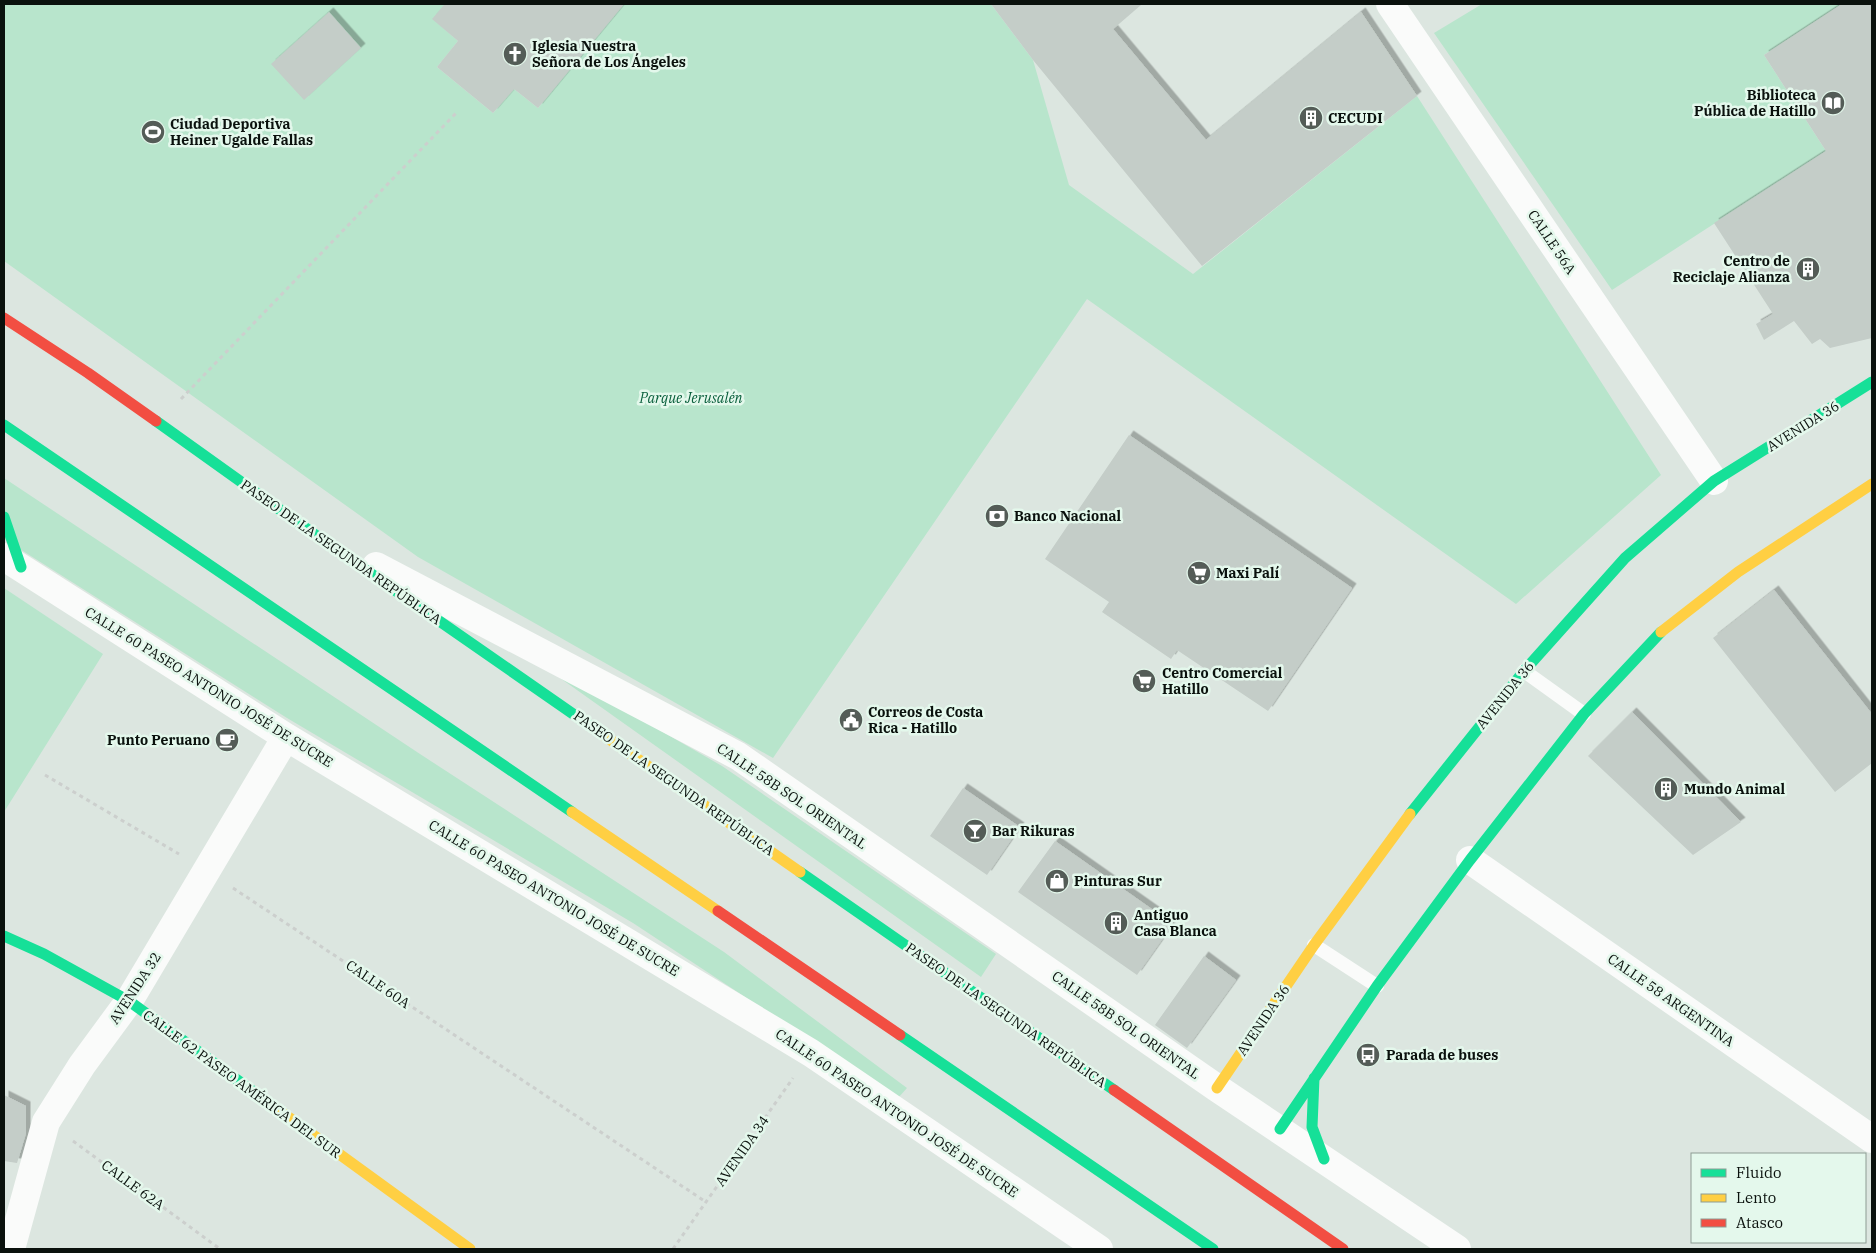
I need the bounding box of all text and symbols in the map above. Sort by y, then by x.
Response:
place label: Iglesia Nuestra Señora de Los Ángeles [532,37,686,71]
church icon: Iglesia Nuestra Señora de Los Ángeles [502,41,528,67]
place label: Biblioteca Pública de Hatillo [1694,86,1816,120]
library icon: Biblioteca Pública de Hatillo [1820,90,1846,116]
building icon: CECUDI [1298,105,1324,131]
place label: CECUDI [1328,109,1383,127]
place label: Ciudad Deportiva Heiner Ugalde Fallas [170,115,313,149]
sports icon: Ciudad Deportiva Heiner Ugalde Fallas [140,119,166,145]
street label: CALLE 56A [1524,206,1580,278]
place label: Centro de Reciclaje Alianza [1673,252,1790,286]
building icon: Centro de Reciclaje Alianza [1795,256,1821,282]
park label: Parque Jerusalén [638,389,743,407]
street label: AVENIDA 36 [1763,397,1843,455]
street label: PASEO DE LA SEGUNDA REPÚBLICA [237,475,446,629]
bank icon: Banco Nacional [984,503,1010,529]
place label: Banco Nacional [1014,507,1121,525]
supermarket icon: Maxi Palí [1186,560,1212,586]
place label: Maxi Palí [1216,564,1280,582]
street label: CALLE 60 PASEO ANTONIO JOSÉ DE SUCRE [82,602,337,771]
street label: AVENIDA 36 [1472,657,1538,733]
place label: Centro Comercial Hatillo [1162,664,1283,698]
supermarket icon: Centro Comercial Hatillo [1131,668,1157,694]
place label: Correos de Costa Rica - Hatillo [868,703,983,737]
street label: PASEO DE LA SEGUNDA REPÚBLICA [570,706,779,860]
public building icon: Correos de Costa Rica - Hatillo [838,707,864,733]
cafe icon: Punto Peruano [214,727,240,753]
place label: Punto Peruano [107,731,210,749]
street label: CALLE 58B SOL ORIENTAL [714,739,870,853]
building icon: Mundo Animal [1653,776,1679,802]
place label: Mundo Animal [1684,780,1785,798]
street label: CALLE 60 PASEO ANTONIO JOSÉ DE SUCRE [425,815,683,980]
bar icon: Bar Rikuras [962,818,988,844]
place label: Bar Rikuras [992,822,1075,840]
shop icon: Pinturas Sur [1044,868,1070,894]
place label: Pinturas Sur [1074,872,1162,890]
place label: Antiguo Casa Blanca [1134,906,1217,940]
building icon: Antiguo Casa Blanca [1103,910,1129,936]
street label: PASEO DE LA SEGUNDA REPÚBLICA [902,938,1111,1092]
street label: AVENIDA 32 [105,949,165,1027]
street label: CALLE 58 ARGENTINA [1604,949,1738,1051]
street label: CALLE 60A [342,956,414,1012]
street label: CALLE 58B SOL ORIENTAL [1048,967,1204,1083]
street label: AVENIDA 36 [1233,981,1293,1059]
street label: CALLE 62 PASEO AMÉRICA DEL SUR [139,1005,346,1162]
street label: CALLE 60 PASEO ANTONIO JOSÉ DE SUCRE [772,1024,1022,1201]
bus stop icon: Parada de buses [1355,1042,1381,1068]
place label: Parada de buses [1386,1046,1498,1064]
street label: AVENIDA 34 [711,1112,773,1190]
legend [1691,1153,1866,1243]
street label: CALLE 62A [98,1156,168,1214]
text: Fluido [1736,1163,1781,1182]
text: Lento [1736,1188,1776,1207]
text: Atasco [1736,1213,1783,1232]

